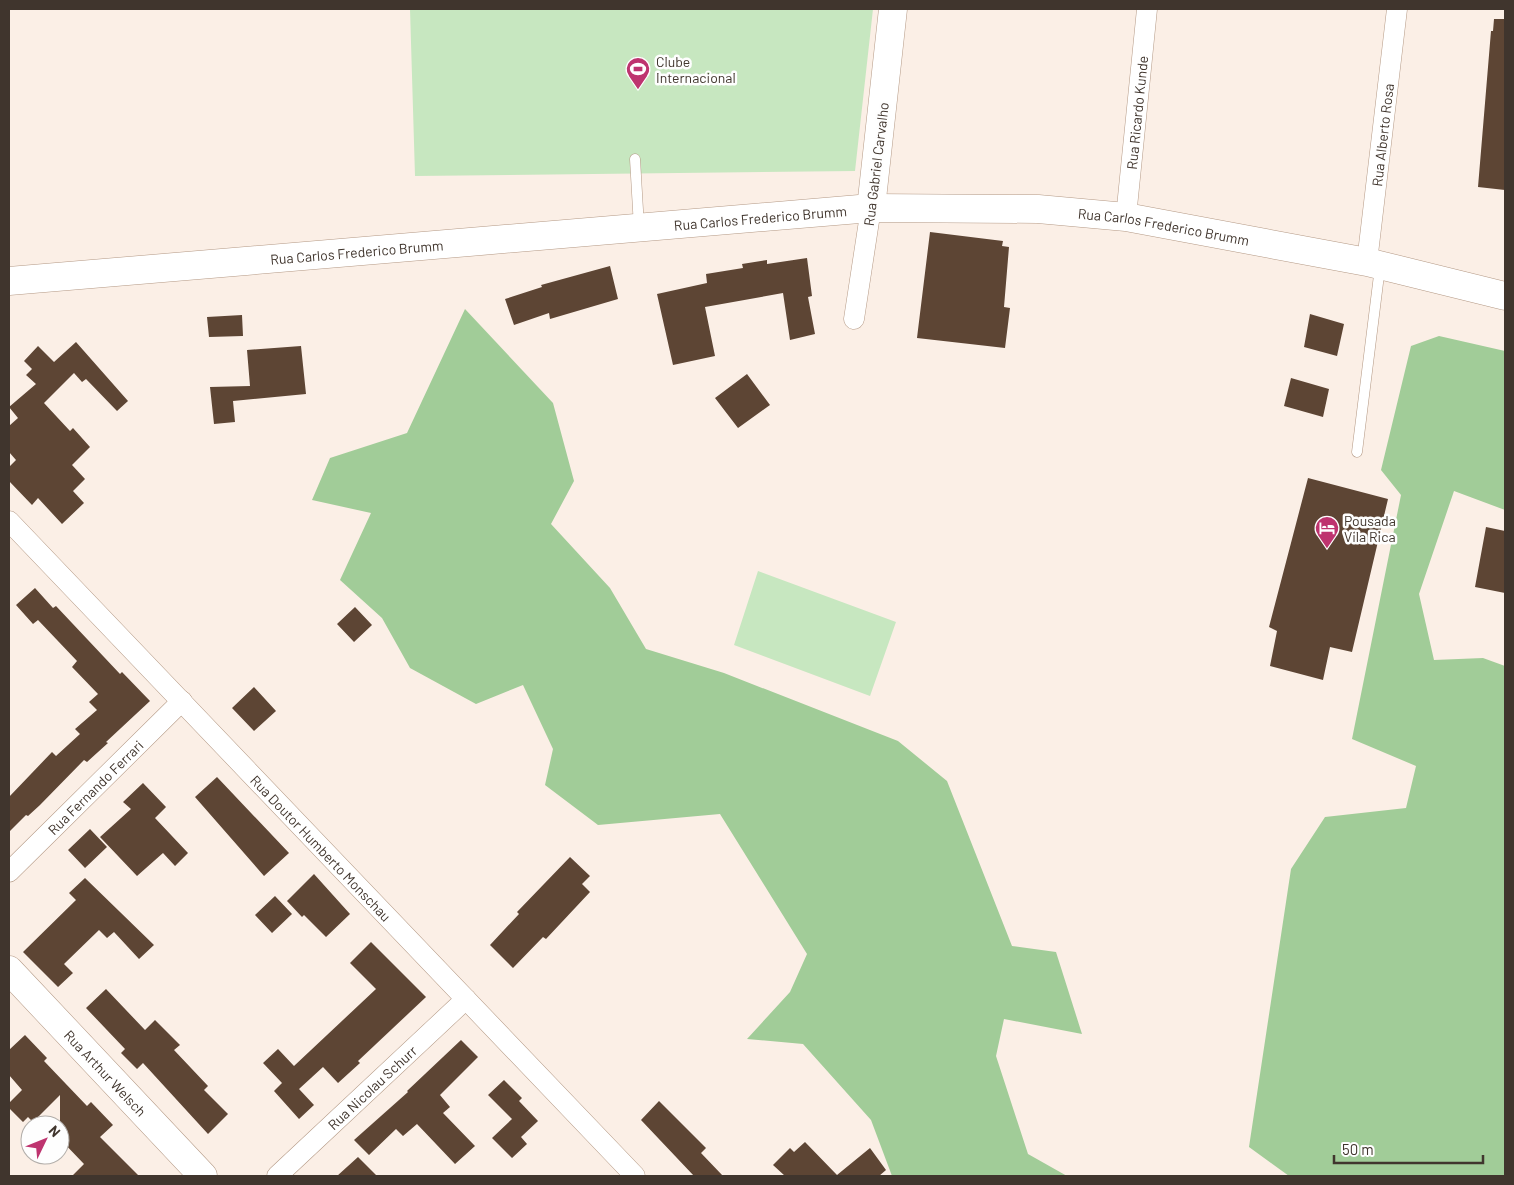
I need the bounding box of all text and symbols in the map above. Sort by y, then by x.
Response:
place label: Clube Internacional [656,53,736,86]
street label: Rua Ricardo Kunde [1122,55,1151,170]
sports icon: Clube Internacional [625,56,651,90]
street label: Rua Alberto Rosa [1368,82,1397,187]
street label: Rua Gabriel Carvalho [860,101,892,227]
street label: Rua Carlos Frederico Brumm [673,202,847,233]
street label: Rua Carlos Frederico Brumm [1077,204,1251,248]
street label: Rua Carlos Frederico Brumm [270,236,444,267]
place label: Pousada Vila Rica [1344,512,1396,545]
hotel icon: Pousada Vila Rica [1314,515,1340,549]
street label: Rua Fernando Ferrari [44,736,146,838]
street label: Rua Doutor Humberto Monschau [248,771,395,924]
street label: Rua Arthur Welsch [61,1026,150,1119]
street label: Rua Nicolau Schurr [324,1041,420,1133]
north arrow [20,1115,70,1165]
text: N [45,1122,64,1140]
scale bar [1334,1132,1483,1164]
text: 50 m [1342,1140,1374,1158]

